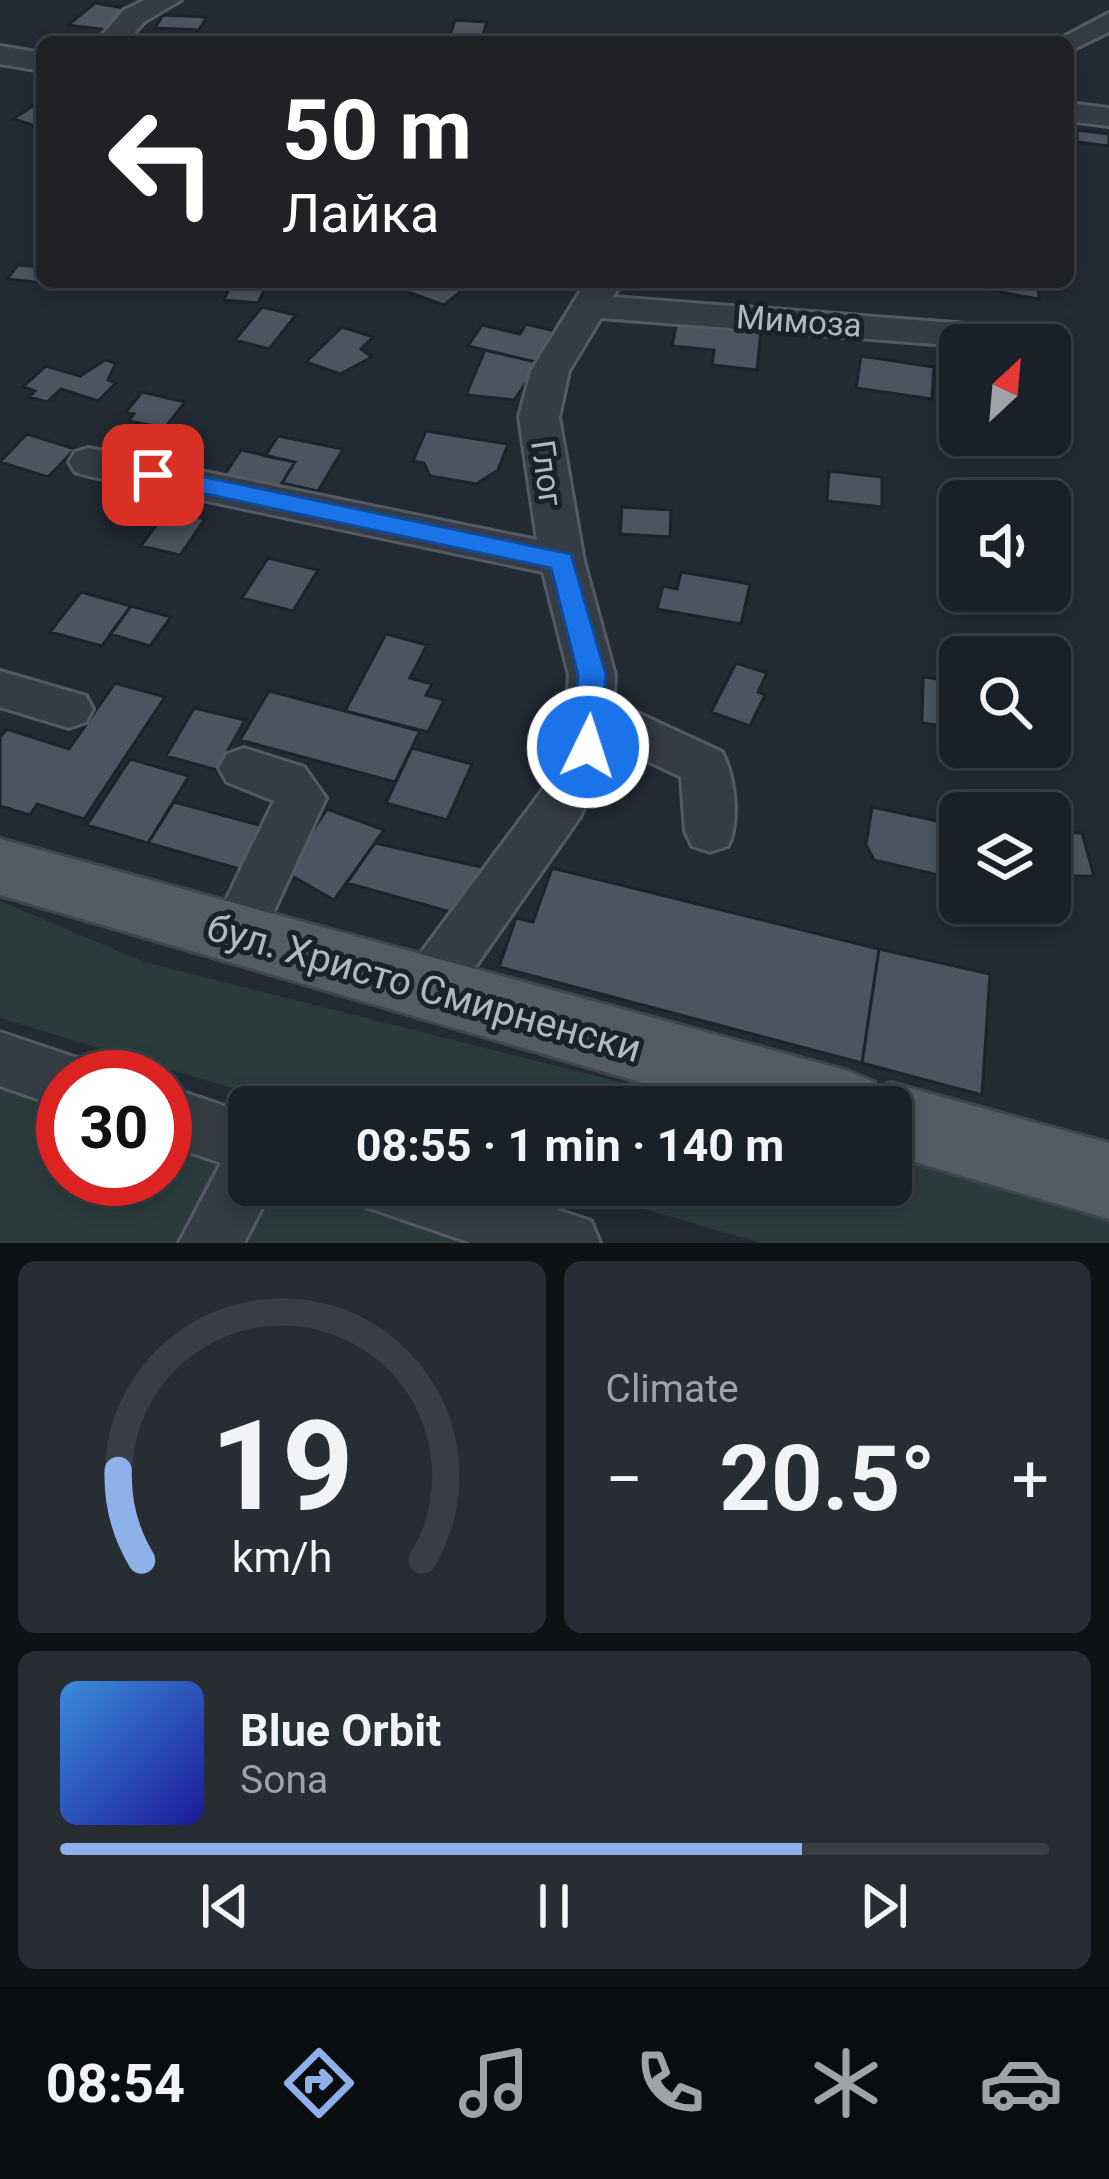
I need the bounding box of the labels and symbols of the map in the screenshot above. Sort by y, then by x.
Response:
street label: Мимоза [735,297,863,345]
north arrow [939,324,1071,456]
pin [102,424,204,526]
street label: Глог [523,437,571,509]
position arrow [525,684,651,810]
street label: бул. Христо Смирненски [202,904,646,1072]
speed limit sign: 30 [36,1050,192,1206]

